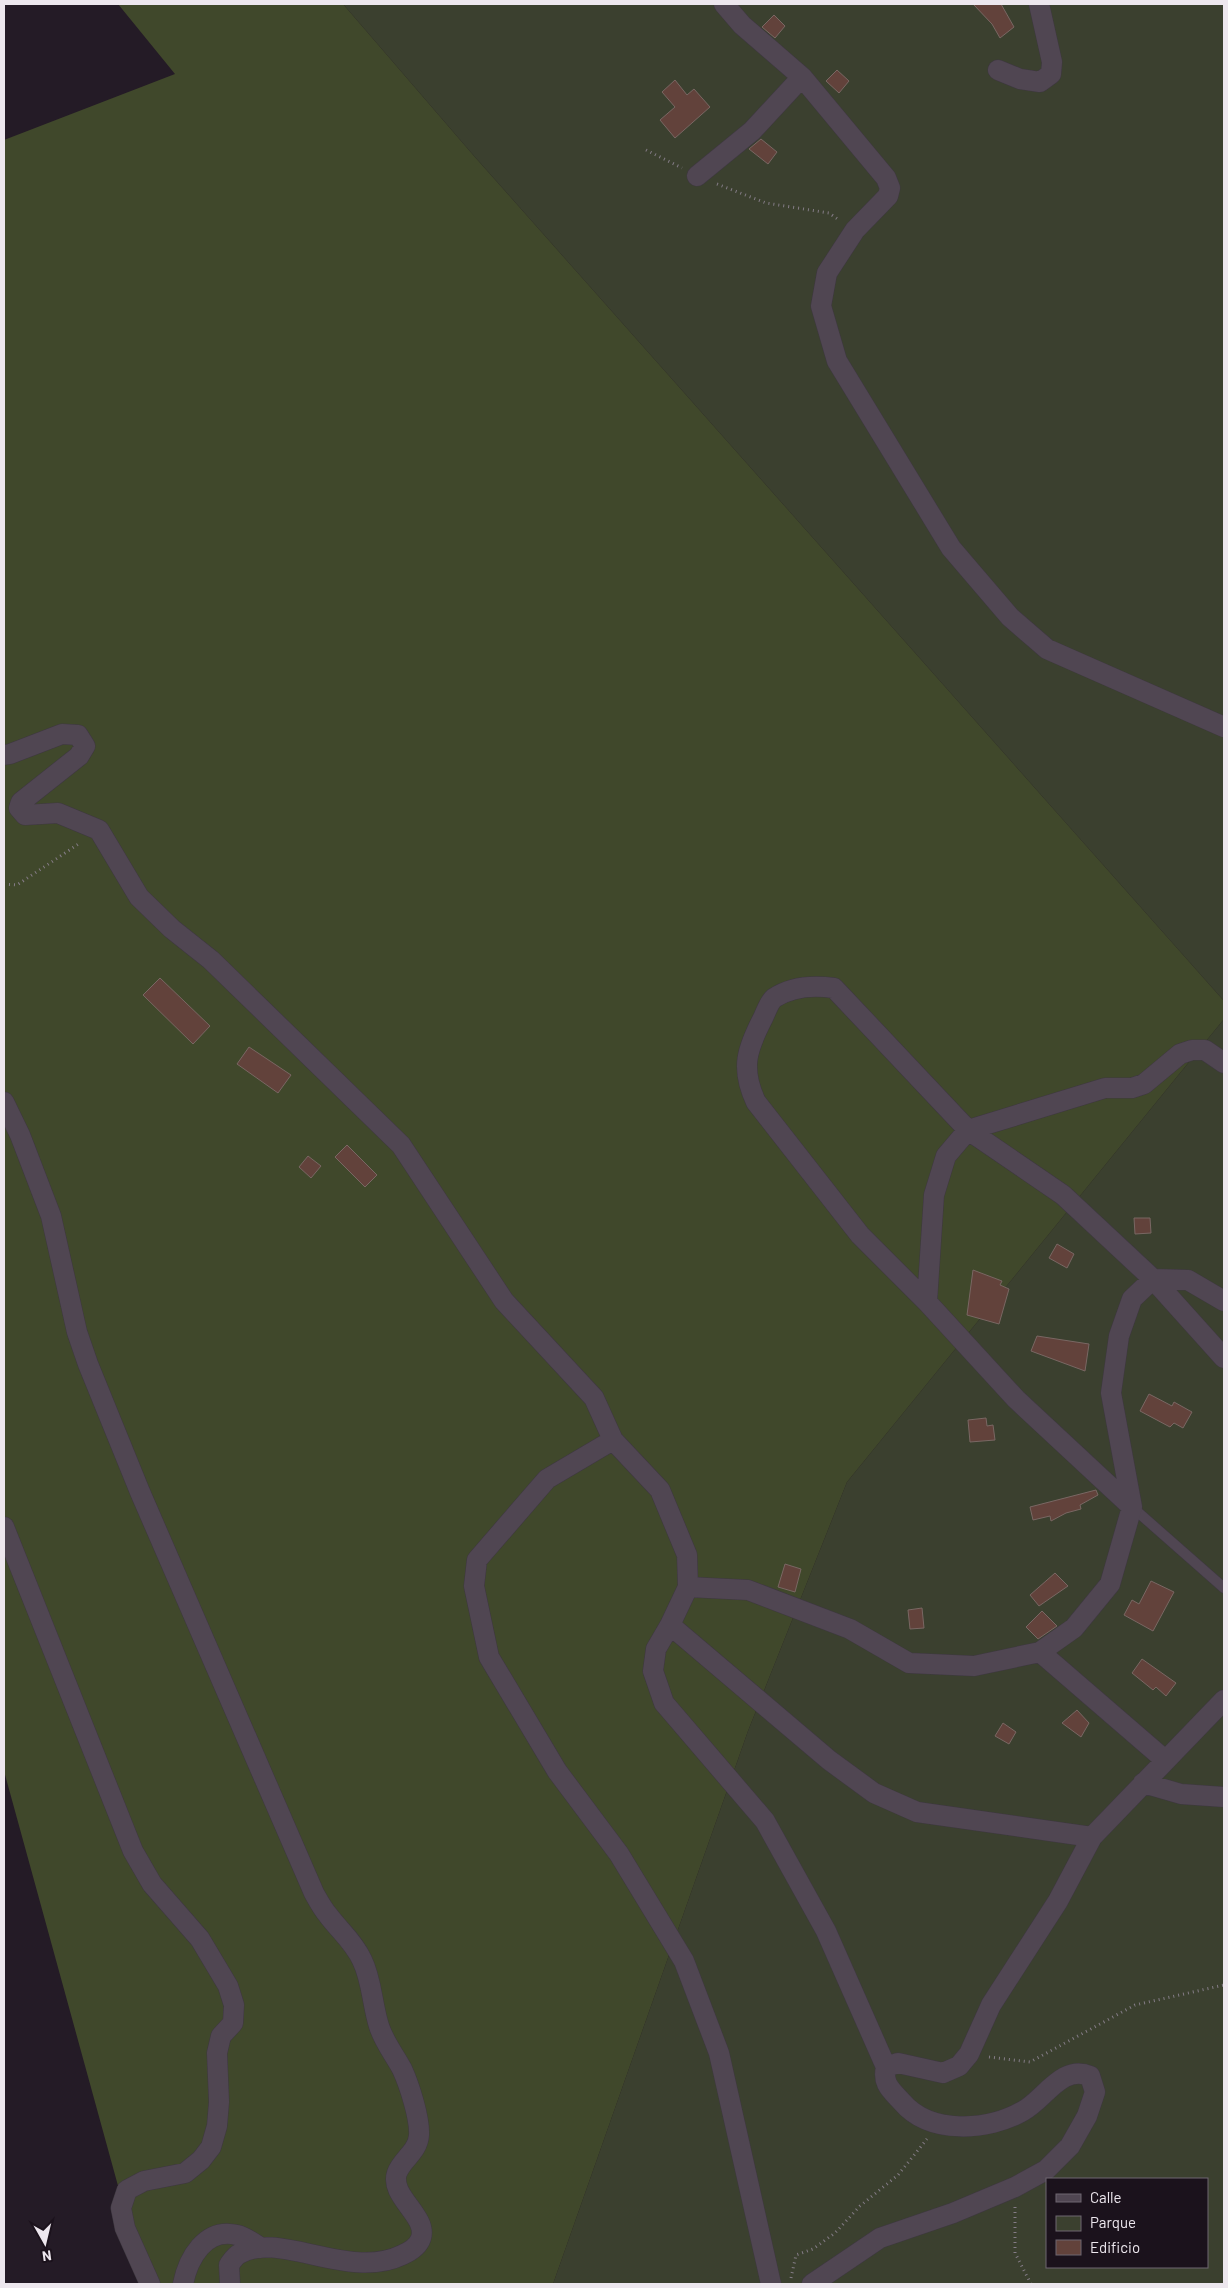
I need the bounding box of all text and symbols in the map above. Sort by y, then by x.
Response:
legend [1046,2178,1208,2268]
text: Calle [1090,2188,1122,2206]
text: Parque [1090,2213,1136,2231]
north arrow [20,2218,70,2268]
text: Edificio [1090,2238,1140,2256]
text: N [41,2247,53,2265]

